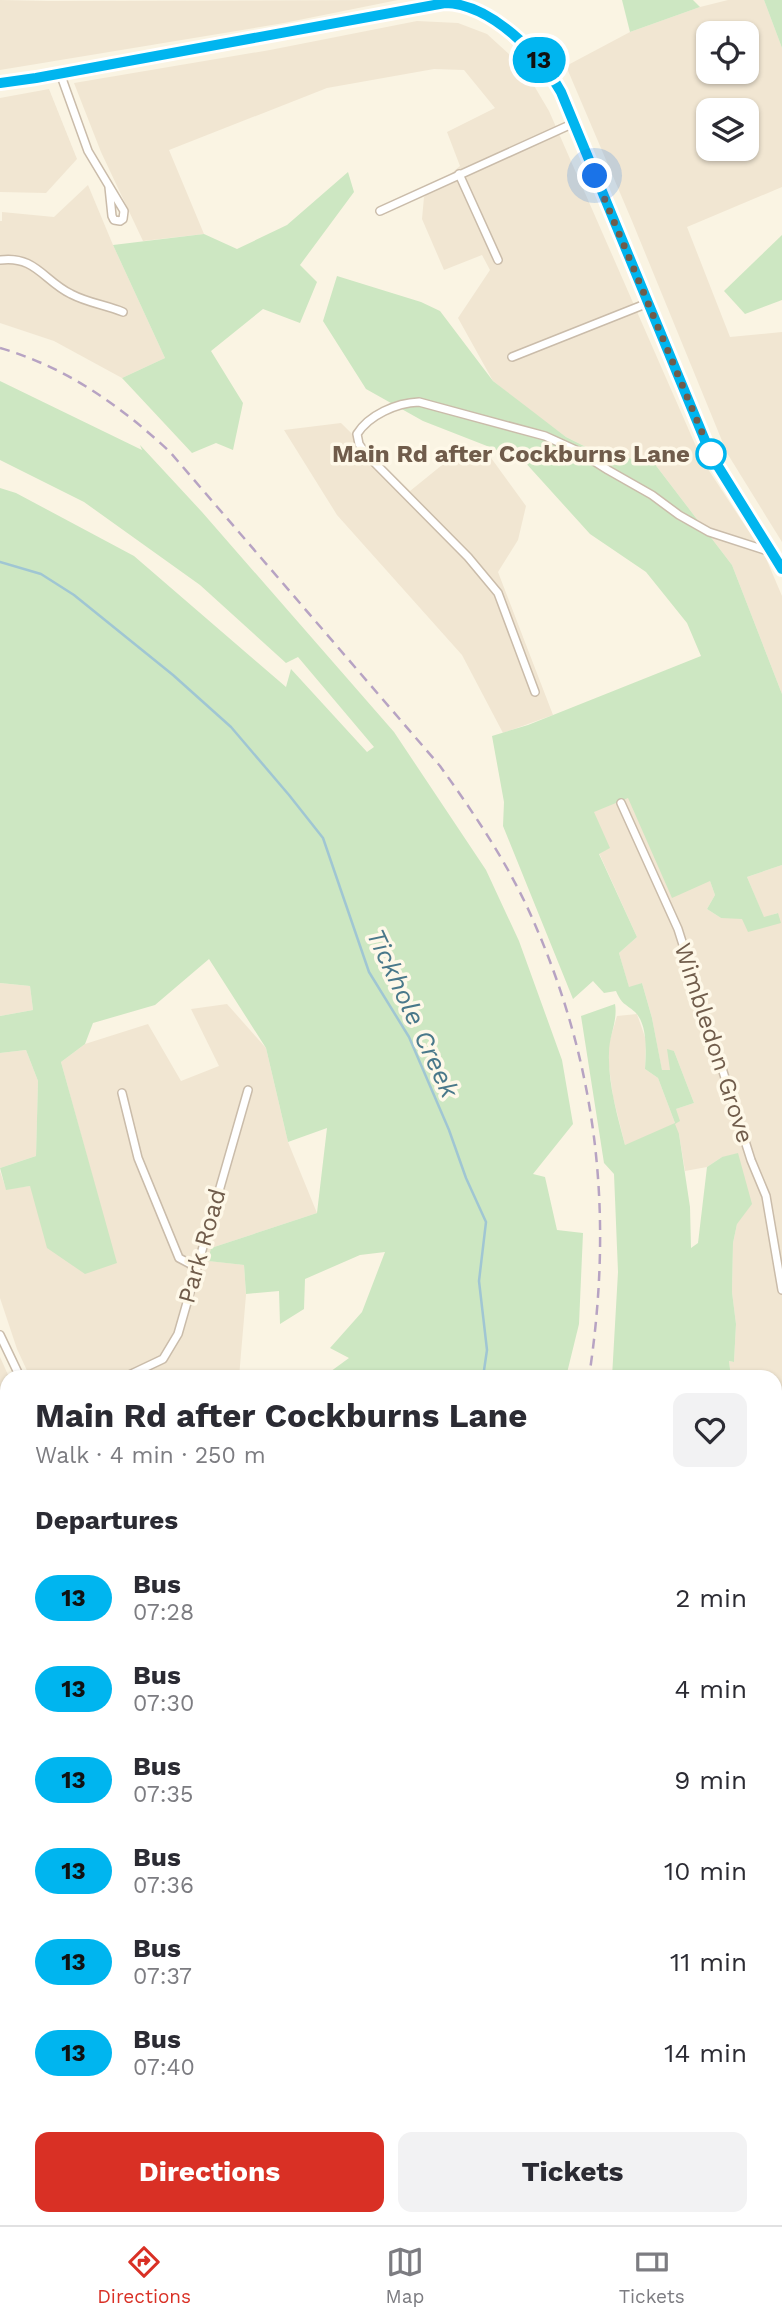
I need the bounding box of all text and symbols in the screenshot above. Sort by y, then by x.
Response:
map controls [696,21,759,161]
button: locate [696,21,759,84]
line badge: 13 [508,37,570,83]
text: 13 [527,46,551,74]
button: layers [696,98,759,161]
your location [577,158,612,193]
marker: Main Rd after Cockburns Lane [696,439,726,469]
place label: Main Rd after Cockburns Lane [332,440,690,468]
water label: Tickhole Creek [361,924,466,1103]
street label: Wimbledon Grove [668,939,760,1147]
street label: Park Road [172,1185,232,1307]
button: heart [673,1393,747,1467]
text: Main Rd after Cockburns Lane [35,1396,527,1435]
text: Walk · 4 min · 250 m [35,1442,266,1469]
text: Departures [35,1505,178,1535]
text: Bus [133,1569,181,1599]
text: 2 min [675,1583,747,1613]
text: 13 [61,1584,86,1612]
text: 07:28 [133,1599,194,1626]
text: Bus [133,1660,181,1690]
text: 4 min [674,1674,747,1704]
text: 13 [61,1675,86,1703]
text: 07:30 [133,1690,194,1717]
text: Bus [133,1751,181,1781]
text: 9 min [674,1765,747,1795]
text: 13 [61,1766,86,1794]
text: 07:35 [133,1781,193,1808]
text: Bus [133,1842,181,1872]
text: 10 min [664,1856,747,1886]
text: 13 [61,1857,86,1885]
text: 07:36 [133,1872,194,1899]
text: Bus [133,1933,181,1963]
text: 11 min [670,1947,747,1977]
text: 13 [61,1948,86,1976]
text: 07:37 [133,1963,192,1990]
text: Bus [133,2024,181,2054]
text: 14 min [664,2038,747,2068]
text: 13 [61,2039,86,2067]
text: 07:40 [133,2054,195,2081]
button: Directions [35,2132,384,2212]
button: Tickets [398,2132,747,2212]
tab: Directions [97,2243,191,2308]
tab: Map [386,2243,424,2308]
tab: Tickets [619,2243,685,2308]

